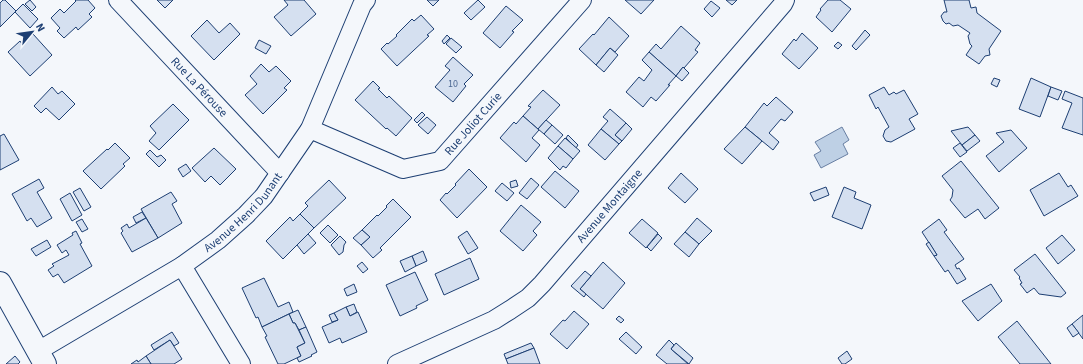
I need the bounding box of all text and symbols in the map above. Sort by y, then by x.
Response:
north arrow [12,12,52,52]
text: N [32,21,49,34]
street label: Rue La Pérouse [167,53,231,121]
house number: 10 [448,77,458,91]
street label: Rue Joliot Curie [441,89,506,159]
street label: Avenue Montaigne [573,165,646,247]
street label: Avenue Henri Dunant [200,169,287,257]

